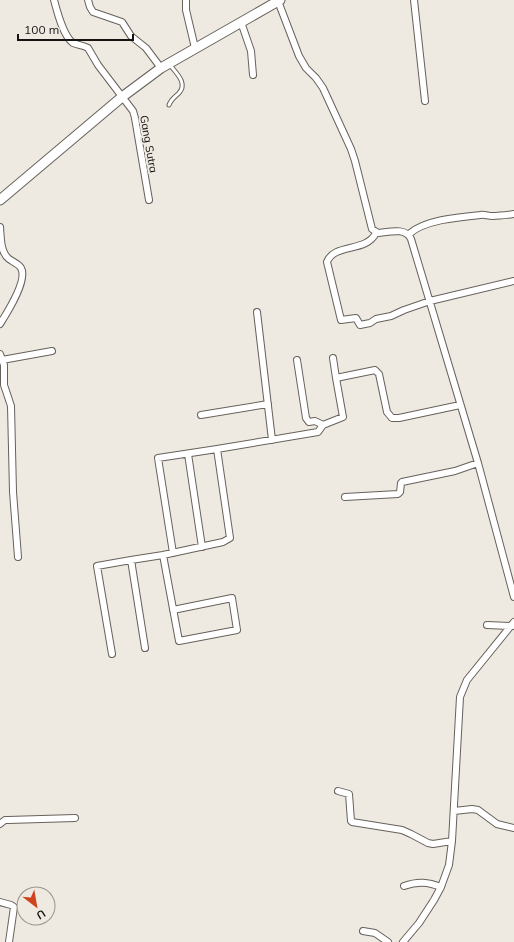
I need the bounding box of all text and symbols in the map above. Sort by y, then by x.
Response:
scale bar [18,16,133,42]
text: 100 m [24,22,59,37]
street label: Gang Sutra [137,114,161,174]
north arrow [16,886,56,926]
text: U [34,906,48,923]

